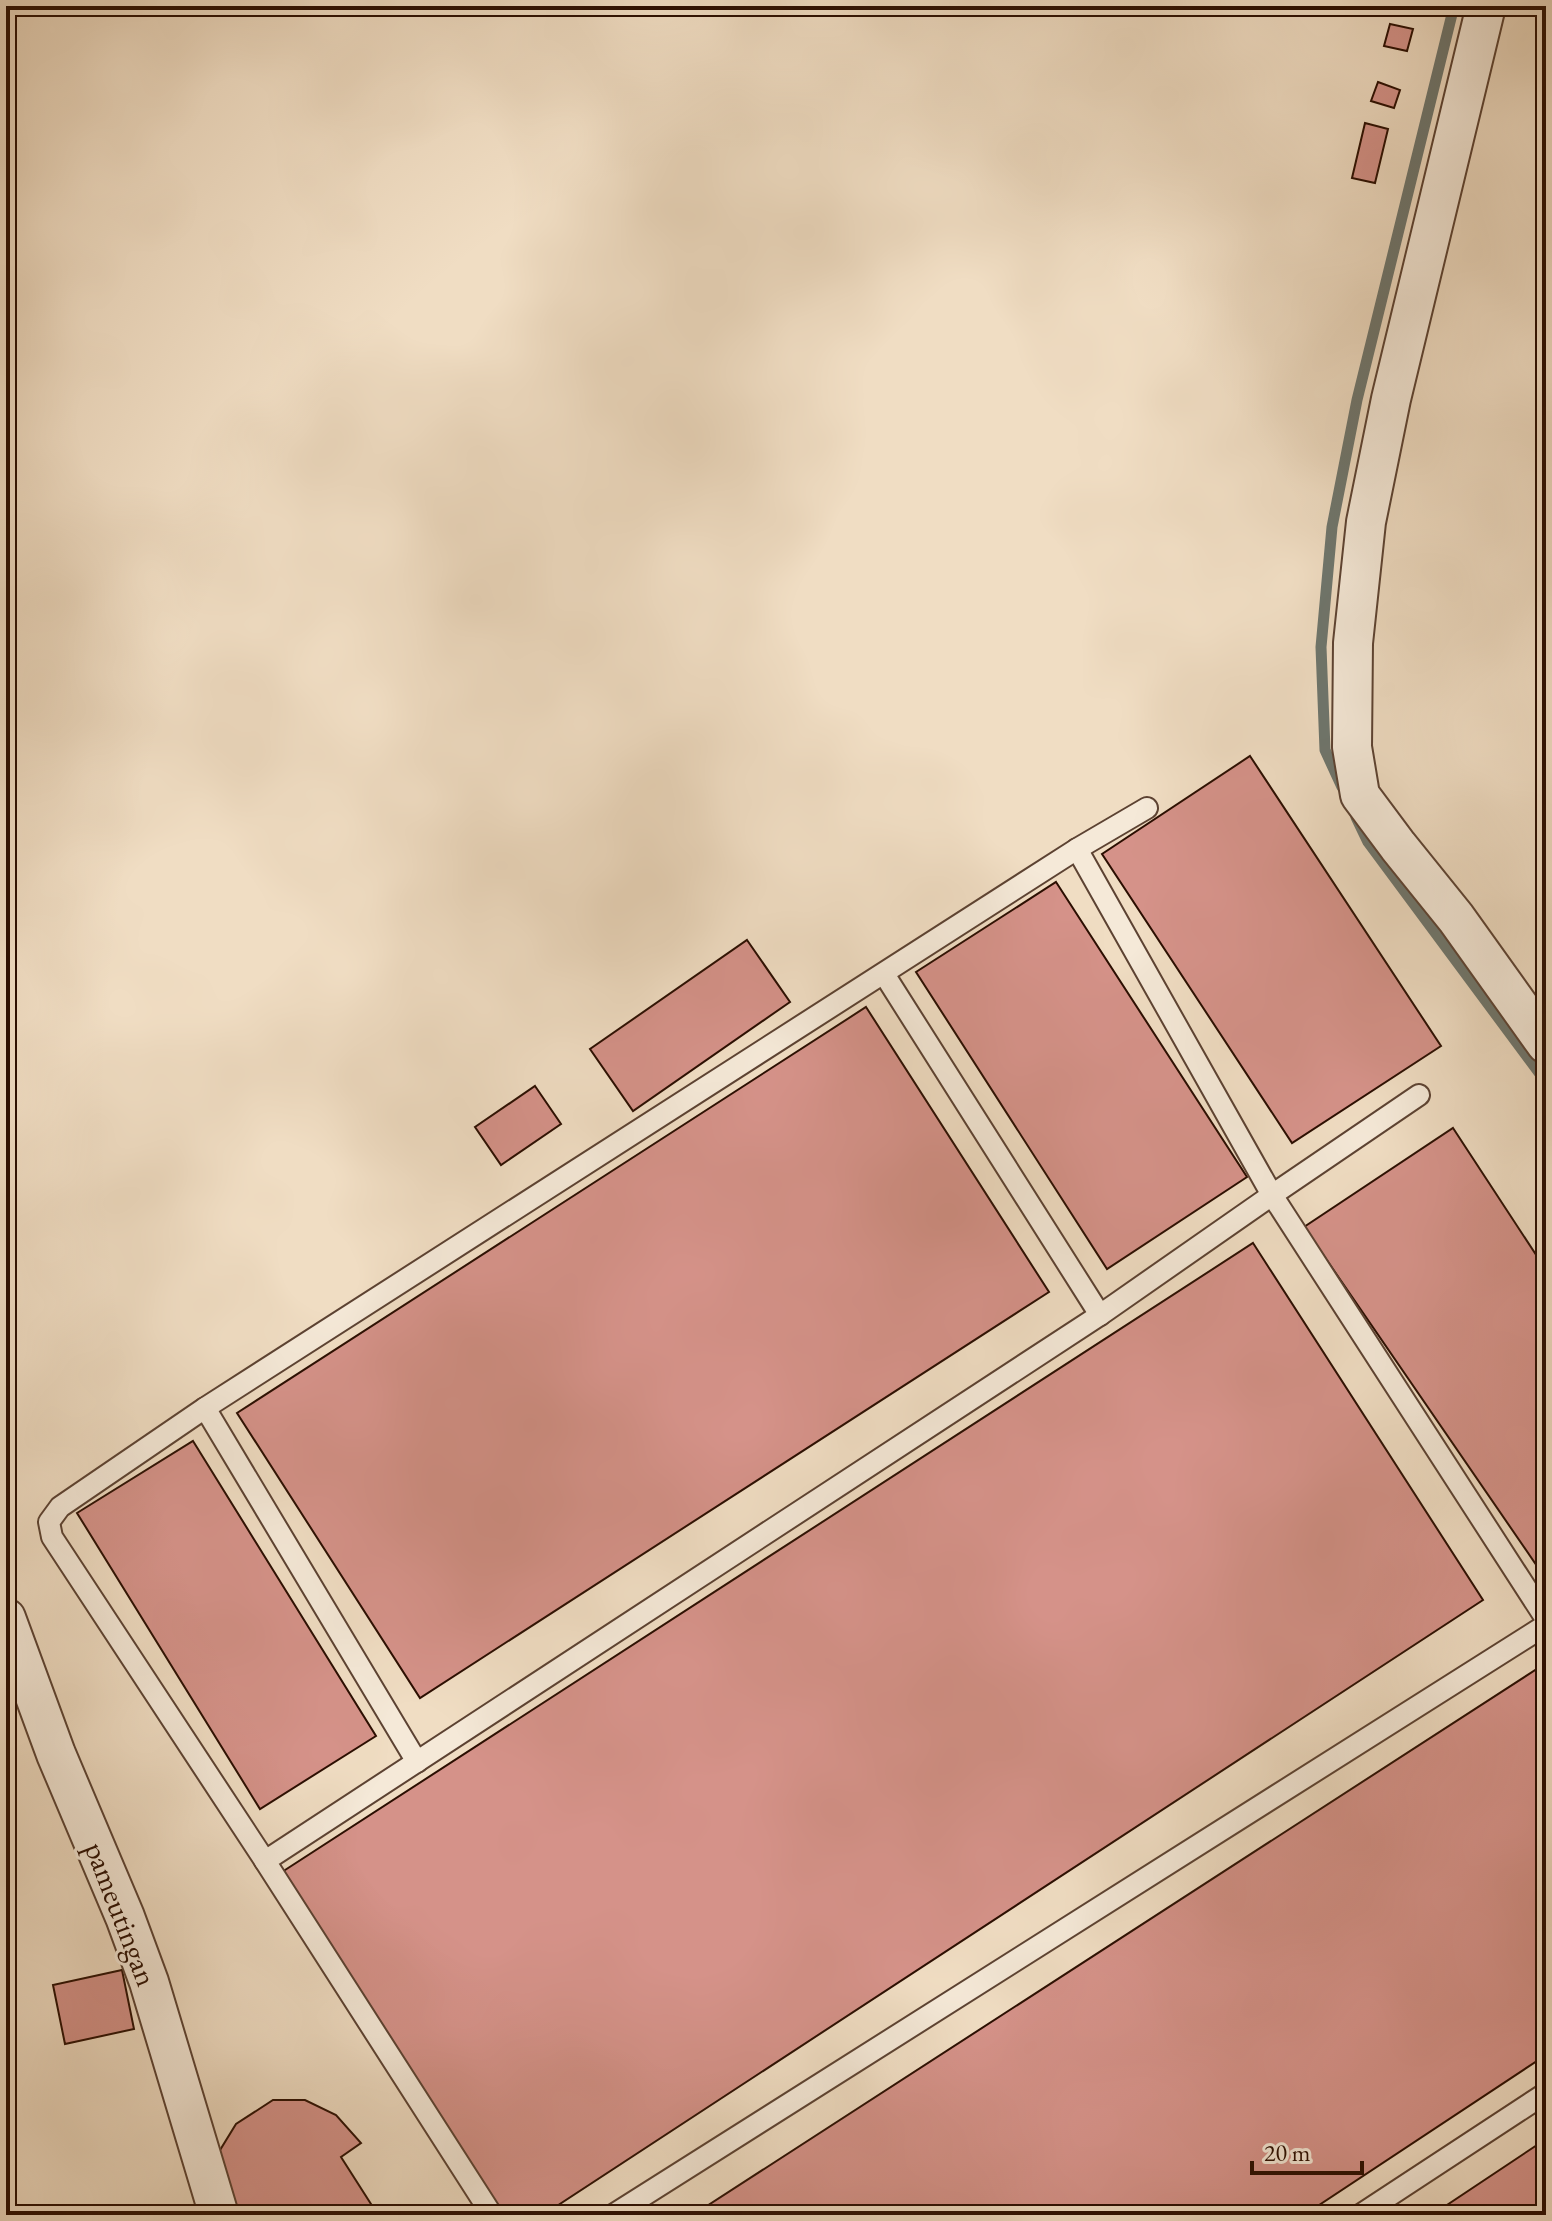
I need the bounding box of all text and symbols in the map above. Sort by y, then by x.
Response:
street label: pameutingan [76,1836,167,1992]
scale bar [1252,2125,1362,2175]
text: 20 m [1264,2137,1311,2168]

